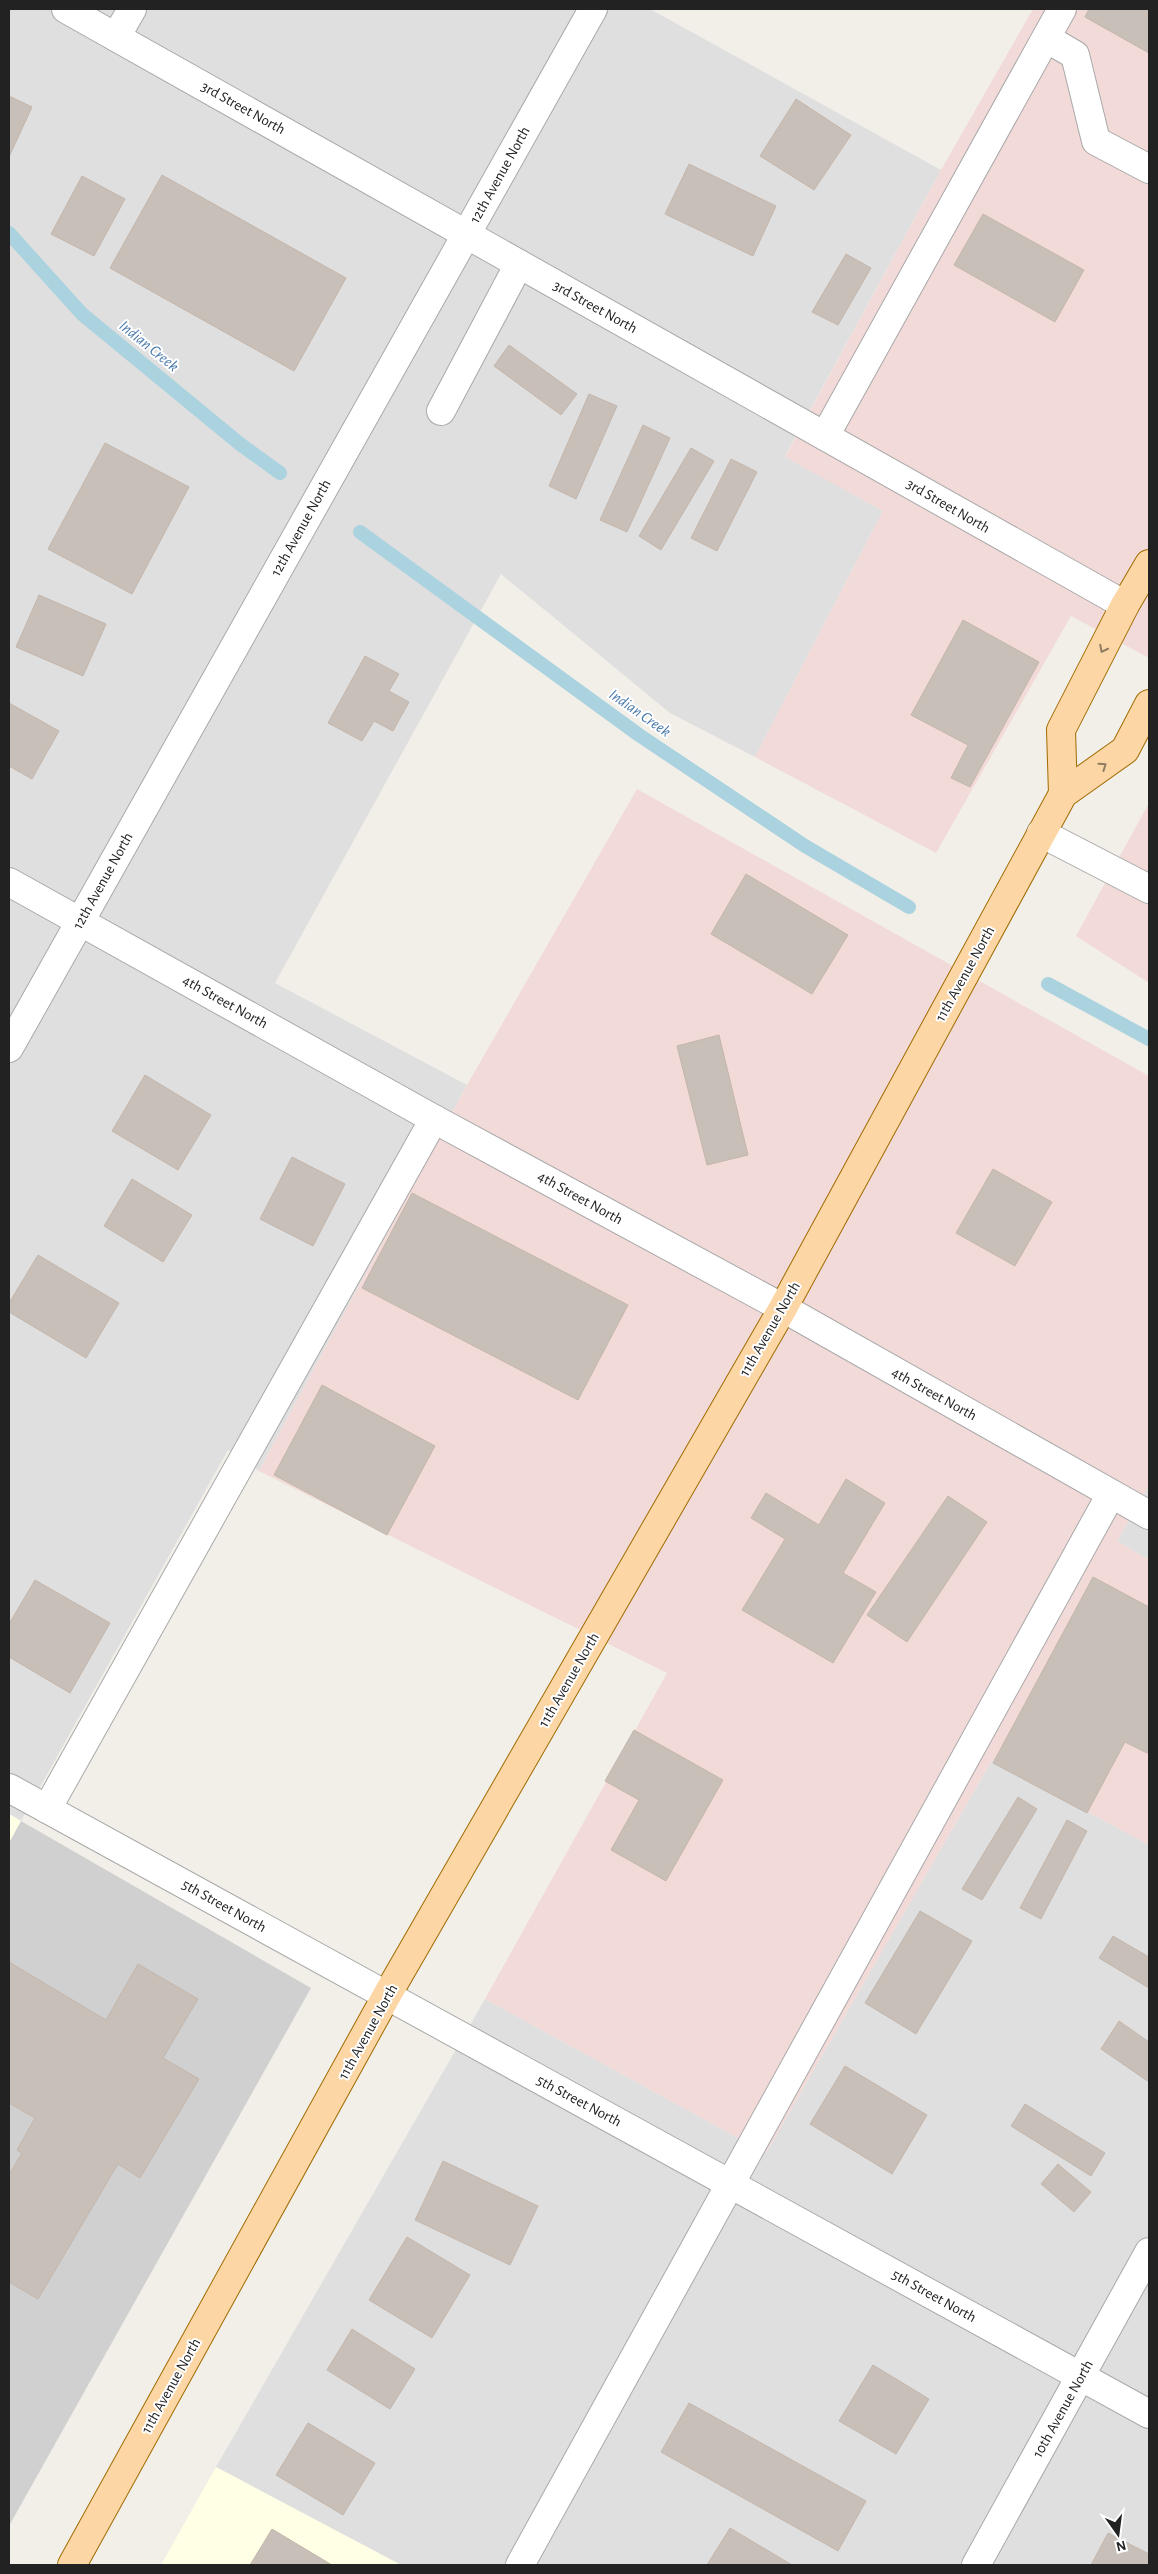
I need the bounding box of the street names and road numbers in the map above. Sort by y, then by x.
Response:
street label: 3rd Street North [198,79,288,137]
street label: 12th Avenue North [467,124,533,226]
street label: 3rd Street North [550,278,640,336]
street label: 3rd Street North [904,476,992,536]
street label: 12th Avenue North [268,477,334,579]
street label: 12th Avenue North [70,830,136,932]
street label: 11th Avenue North [933,924,997,1024]
street label: 4th Street North [180,972,270,1032]
street label: 4th Street North [535,1168,625,1228]
street label: 11th Avenue North [737,1279,803,1379]
street label: 4th Street North [889,1364,979,1424]
street label: 11th Avenue North [536,1630,602,1730]
street label: 5th Street North [179,1877,269,1935]
street label: 11th Avenue North [336,1982,400,2082]
street label: 5th Street North [534,2072,624,2130]
street label: 5th Street North [889,2267,979,2325]
street label: 11th Avenue North [139,2336,203,2436]
street label: 10th Avenue North [1030,2358,1096,2460]

